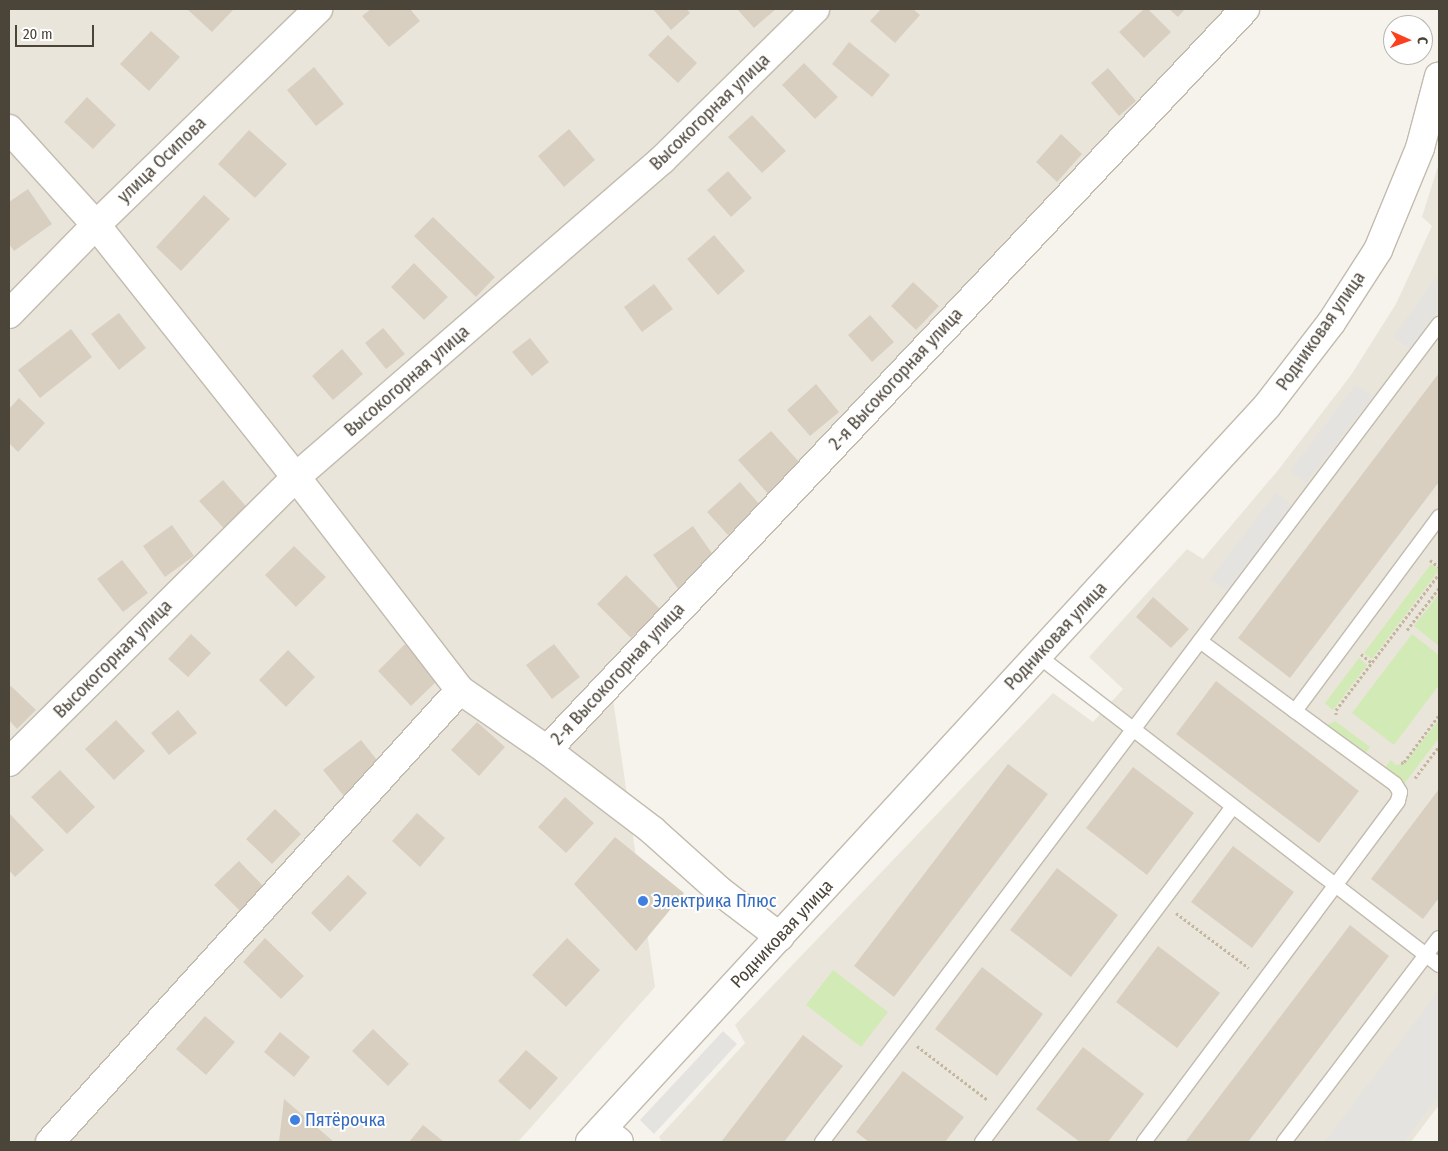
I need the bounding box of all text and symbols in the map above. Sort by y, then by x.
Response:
scale bar [18,15,96,47]
north arrow [1383,15,1433,65]
text: 20 m [23,25,53,43]
text: С [1414,37,1431,44]
street label: Высокогорная улица [645,49,775,175]
street label: улица Осипова [113,112,211,208]
street label: Родниковая улица [1272,267,1370,395]
street label: 2-я Высокогорная улица [825,304,967,454]
street label: Высокогорная улица [340,321,474,441]
street label: Родниковая улица [1000,577,1112,695]
street label: Высокогорная улица [49,595,177,723]
street label: 2-я Высокогорная улица [547,599,689,749]
street label: Родниковая улица [726,875,838,993]
place label: Электрика Плюс [653,890,776,912]
marker: Электрика Плюс [637,895,649,907]
place label: Пятёрочка [305,1109,385,1131]
marker: Пятёрочка [289,1114,301,1126]

